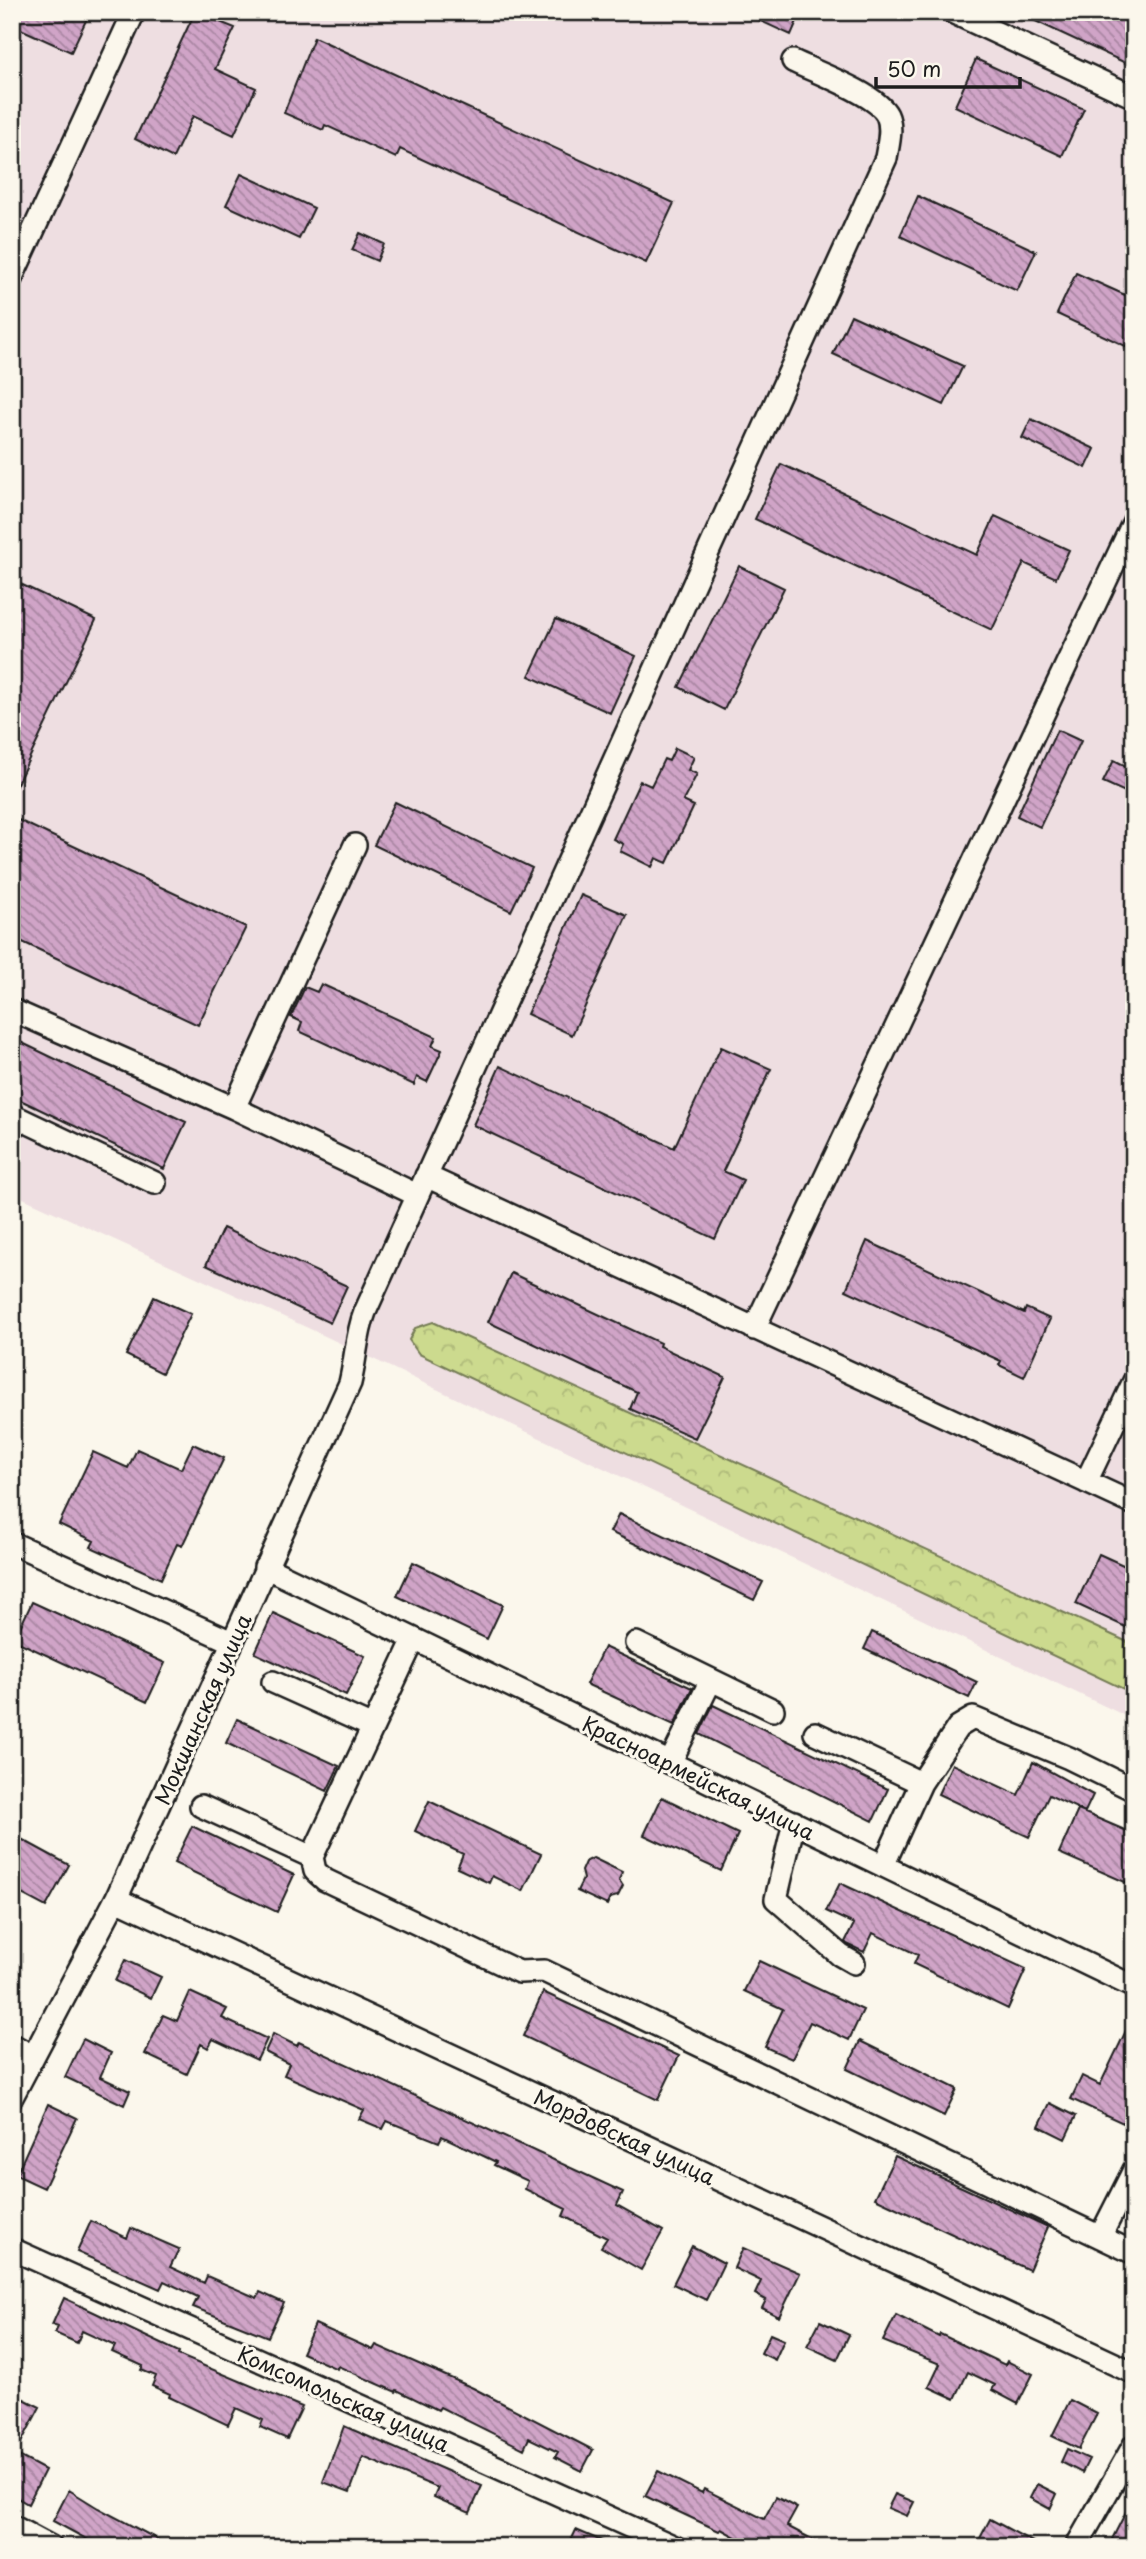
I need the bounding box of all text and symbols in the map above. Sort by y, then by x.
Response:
scale bar [876,46,1020,90]
text: 50 m [887,52,941,84]
street label: Мокшанская улица [145,1608,259,1810]
street label: Красноармейская улица [577,1707,821,1848]
street label: Мордовская улица [529,2080,722,2192]
street label: Комсомольская улица [233,2337,456,2459]

